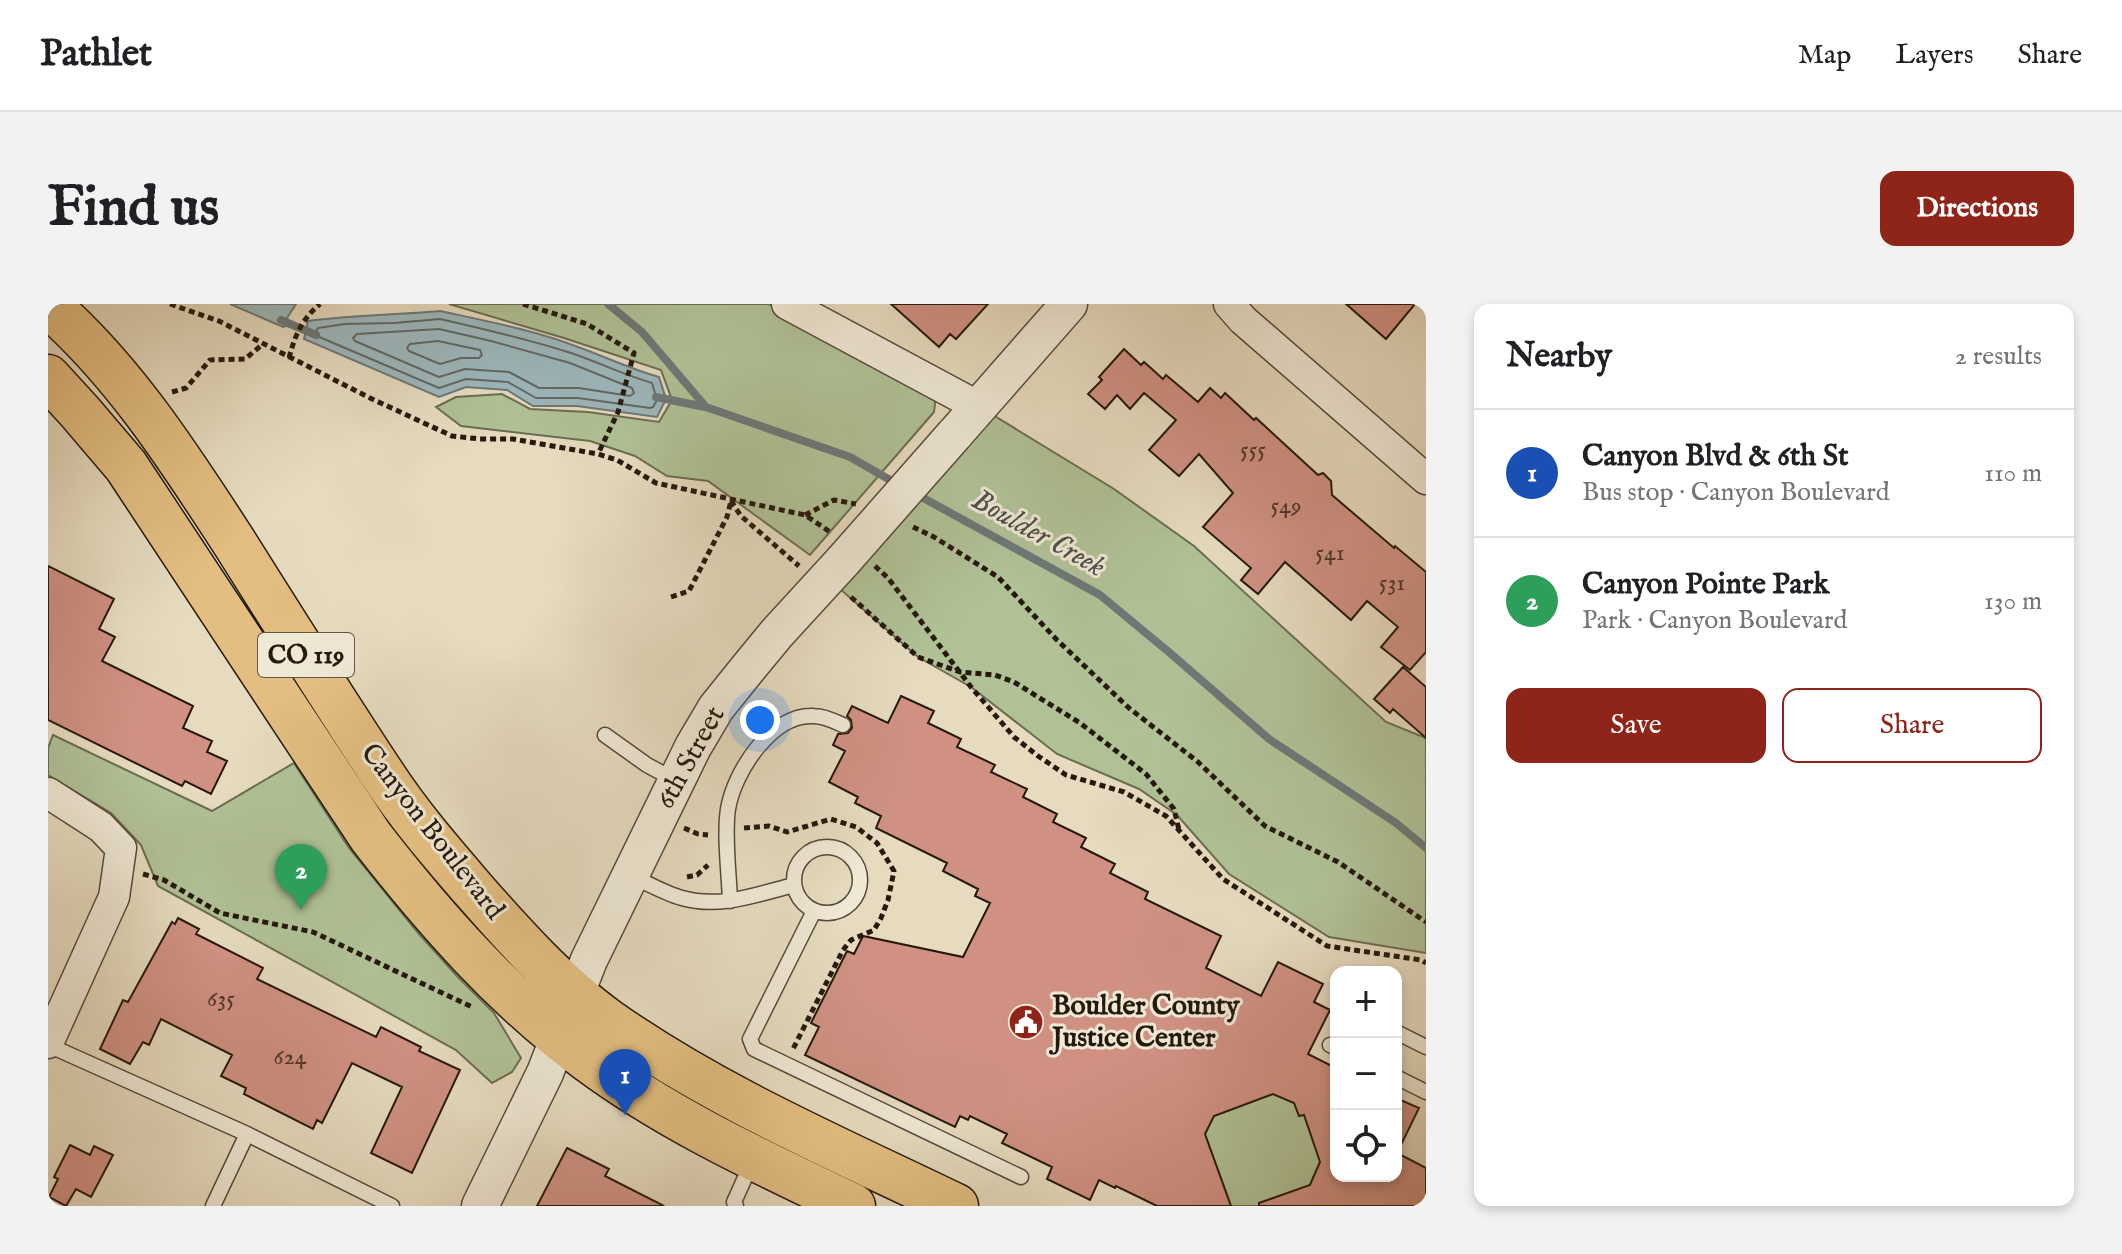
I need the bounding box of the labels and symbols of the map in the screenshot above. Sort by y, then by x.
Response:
house number: 555 [1240,435,1266,466]
water label: Boulder Creek [964,482,1112,586]
house number: 549 [1271,491,1301,522]
house number: 541 [1315,538,1345,569]
house number: 531 [1379,568,1405,599]
road number: CO 119 [258,633,354,677]
street label: 6th Street [649,700,734,815]
your location [740,700,780,740]
street label: Canyon Boulevard [352,737,512,927]
pin: 2 [275,844,327,910]
house number: 635 [207,984,235,1015]
place label: Boulder County Justice Center [1048,989,1241,1056]
public building icon: Boulder County Justice Center [1007,1003,1045,1041]
house number: 624 [273,1042,307,1073]
pin: 1 [599,1049,651,1115]

